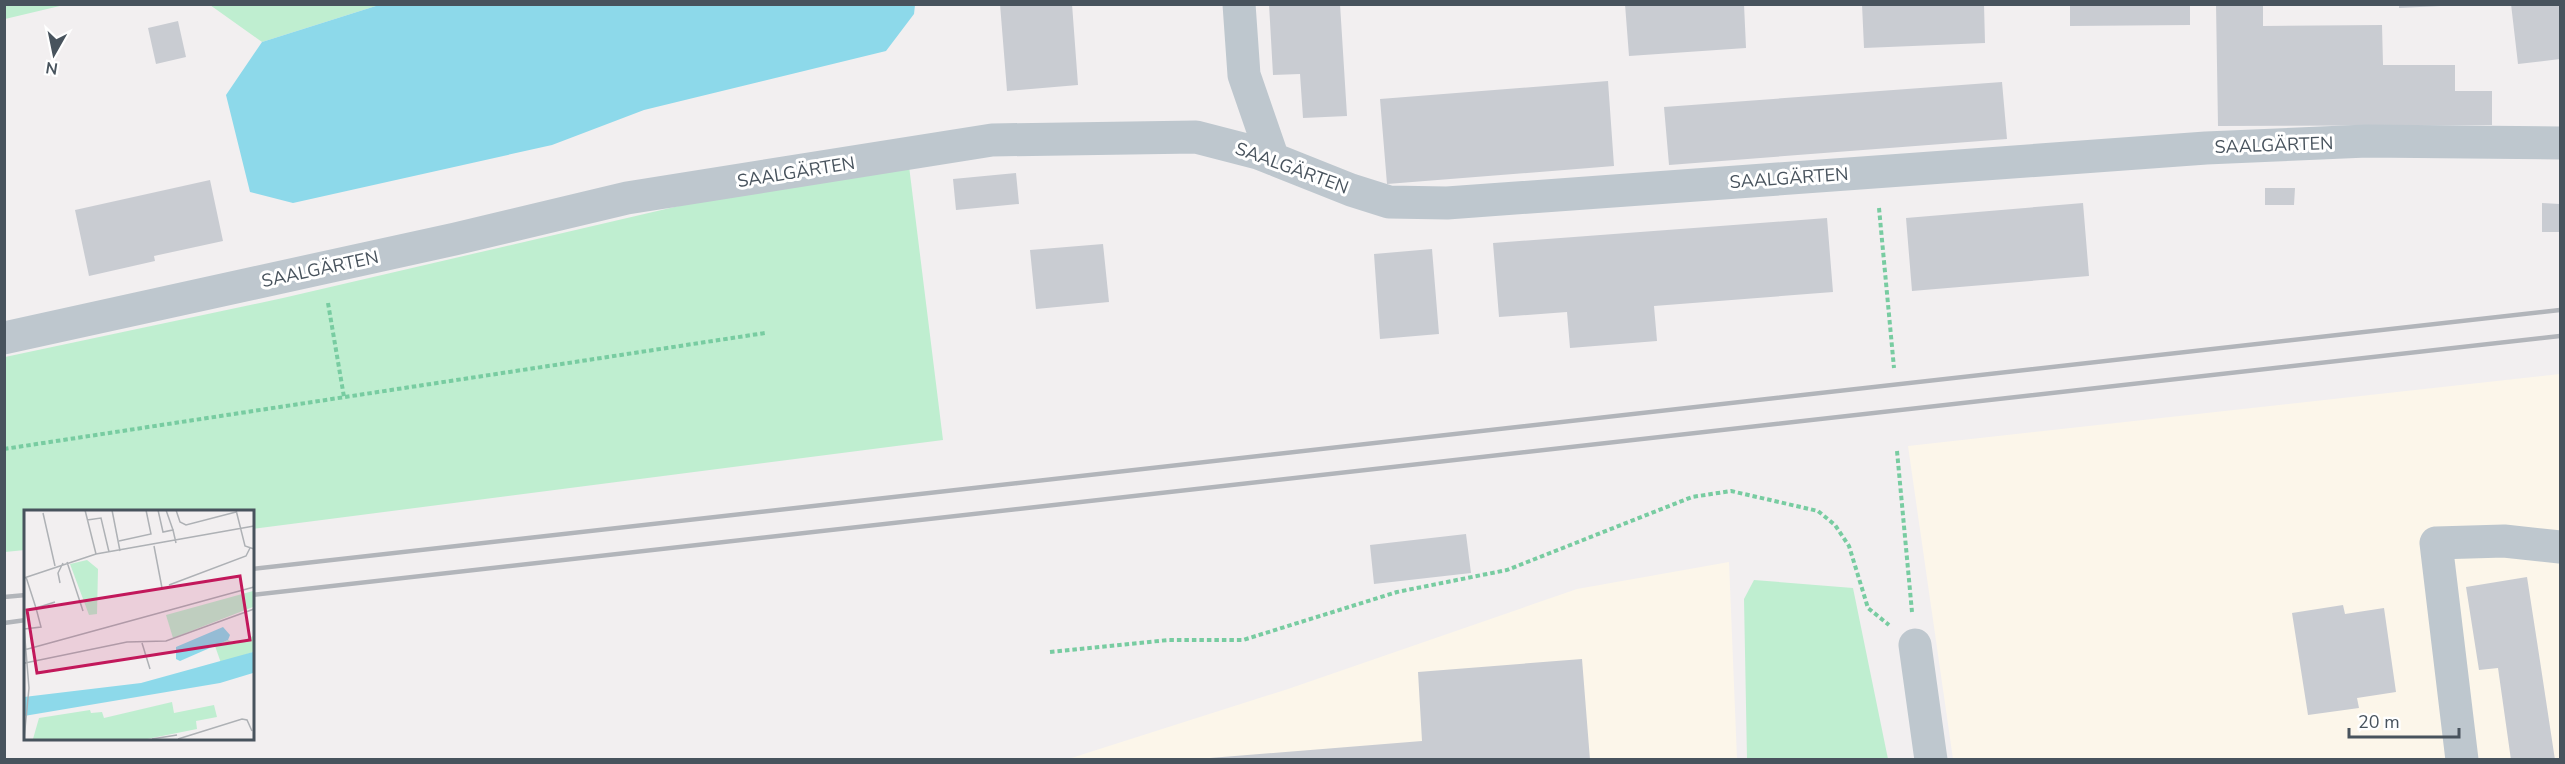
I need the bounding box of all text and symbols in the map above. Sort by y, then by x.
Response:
north arrow [24,24,84,84]
text: N [44,56,59,80]
street label: SAALGÄRTEN [2214,131,2334,159]
street label: SAALGÄRTEN [1232,136,1352,200]
street label: SAALGÄRTEN [735,151,857,193]
street label: SAALGÄRTEN [1729,162,1849,194]
street label: SAALGÄRTEN [259,245,381,293]
inset map [24,510,254,740]
scale bar [2349,701,2458,739]
text: 20 m [2358,710,2400,734]

